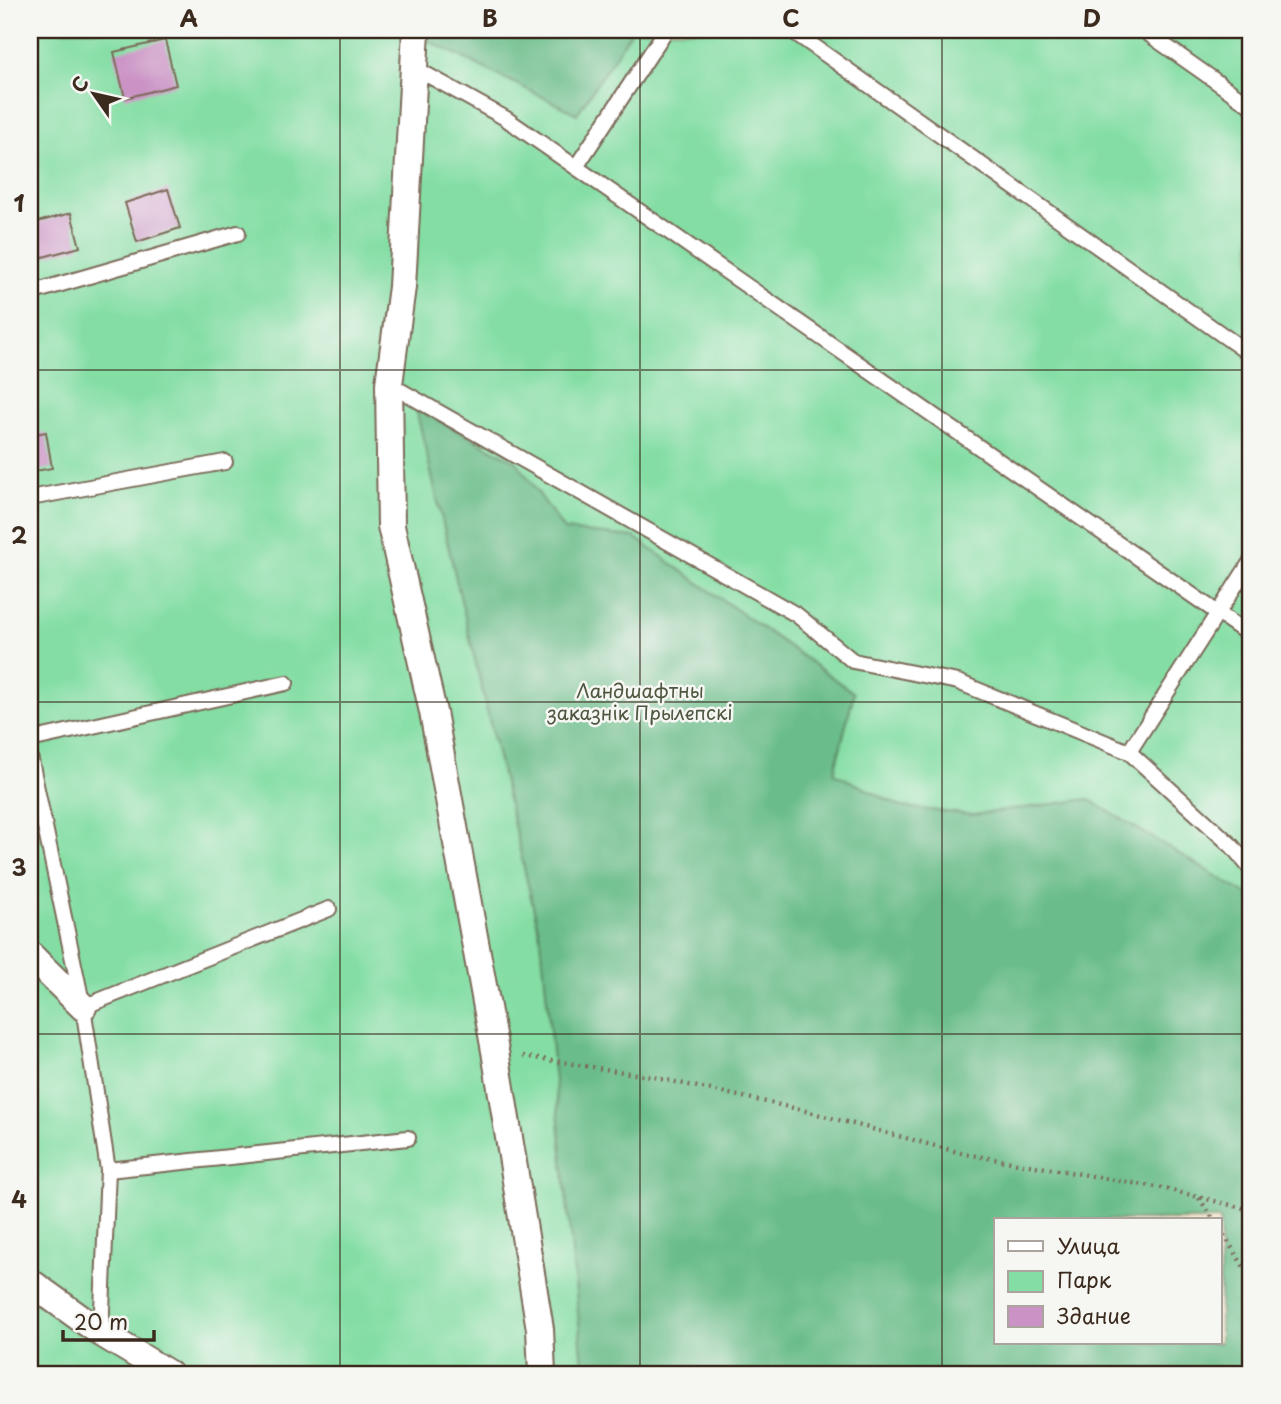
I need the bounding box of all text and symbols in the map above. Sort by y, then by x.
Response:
text: A [180,0,198,35]
text: B [482,0,498,35]
text: C [782,0,800,35]
text: D [1083,0,1101,35]
north arrow [60,60,130,130]
text: С [63,70,95,98]
text: 1 [14,185,25,220]
text: 2 [11,517,27,552]
park label: Ландшафтны заказнік Прылепскі [546,676,733,726]
text: 3 [11,849,27,884]
text: 4 [11,1181,27,1216]
legend [994,1218,1222,1344]
text: Улица [1057,1229,1120,1261]
text: Парк [1057,1263,1112,1295]
scale bar [63,1299,154,1343]
text: Здание [1057,1299,1131,1331]
text: 20 m [74,1305,128,1337]

